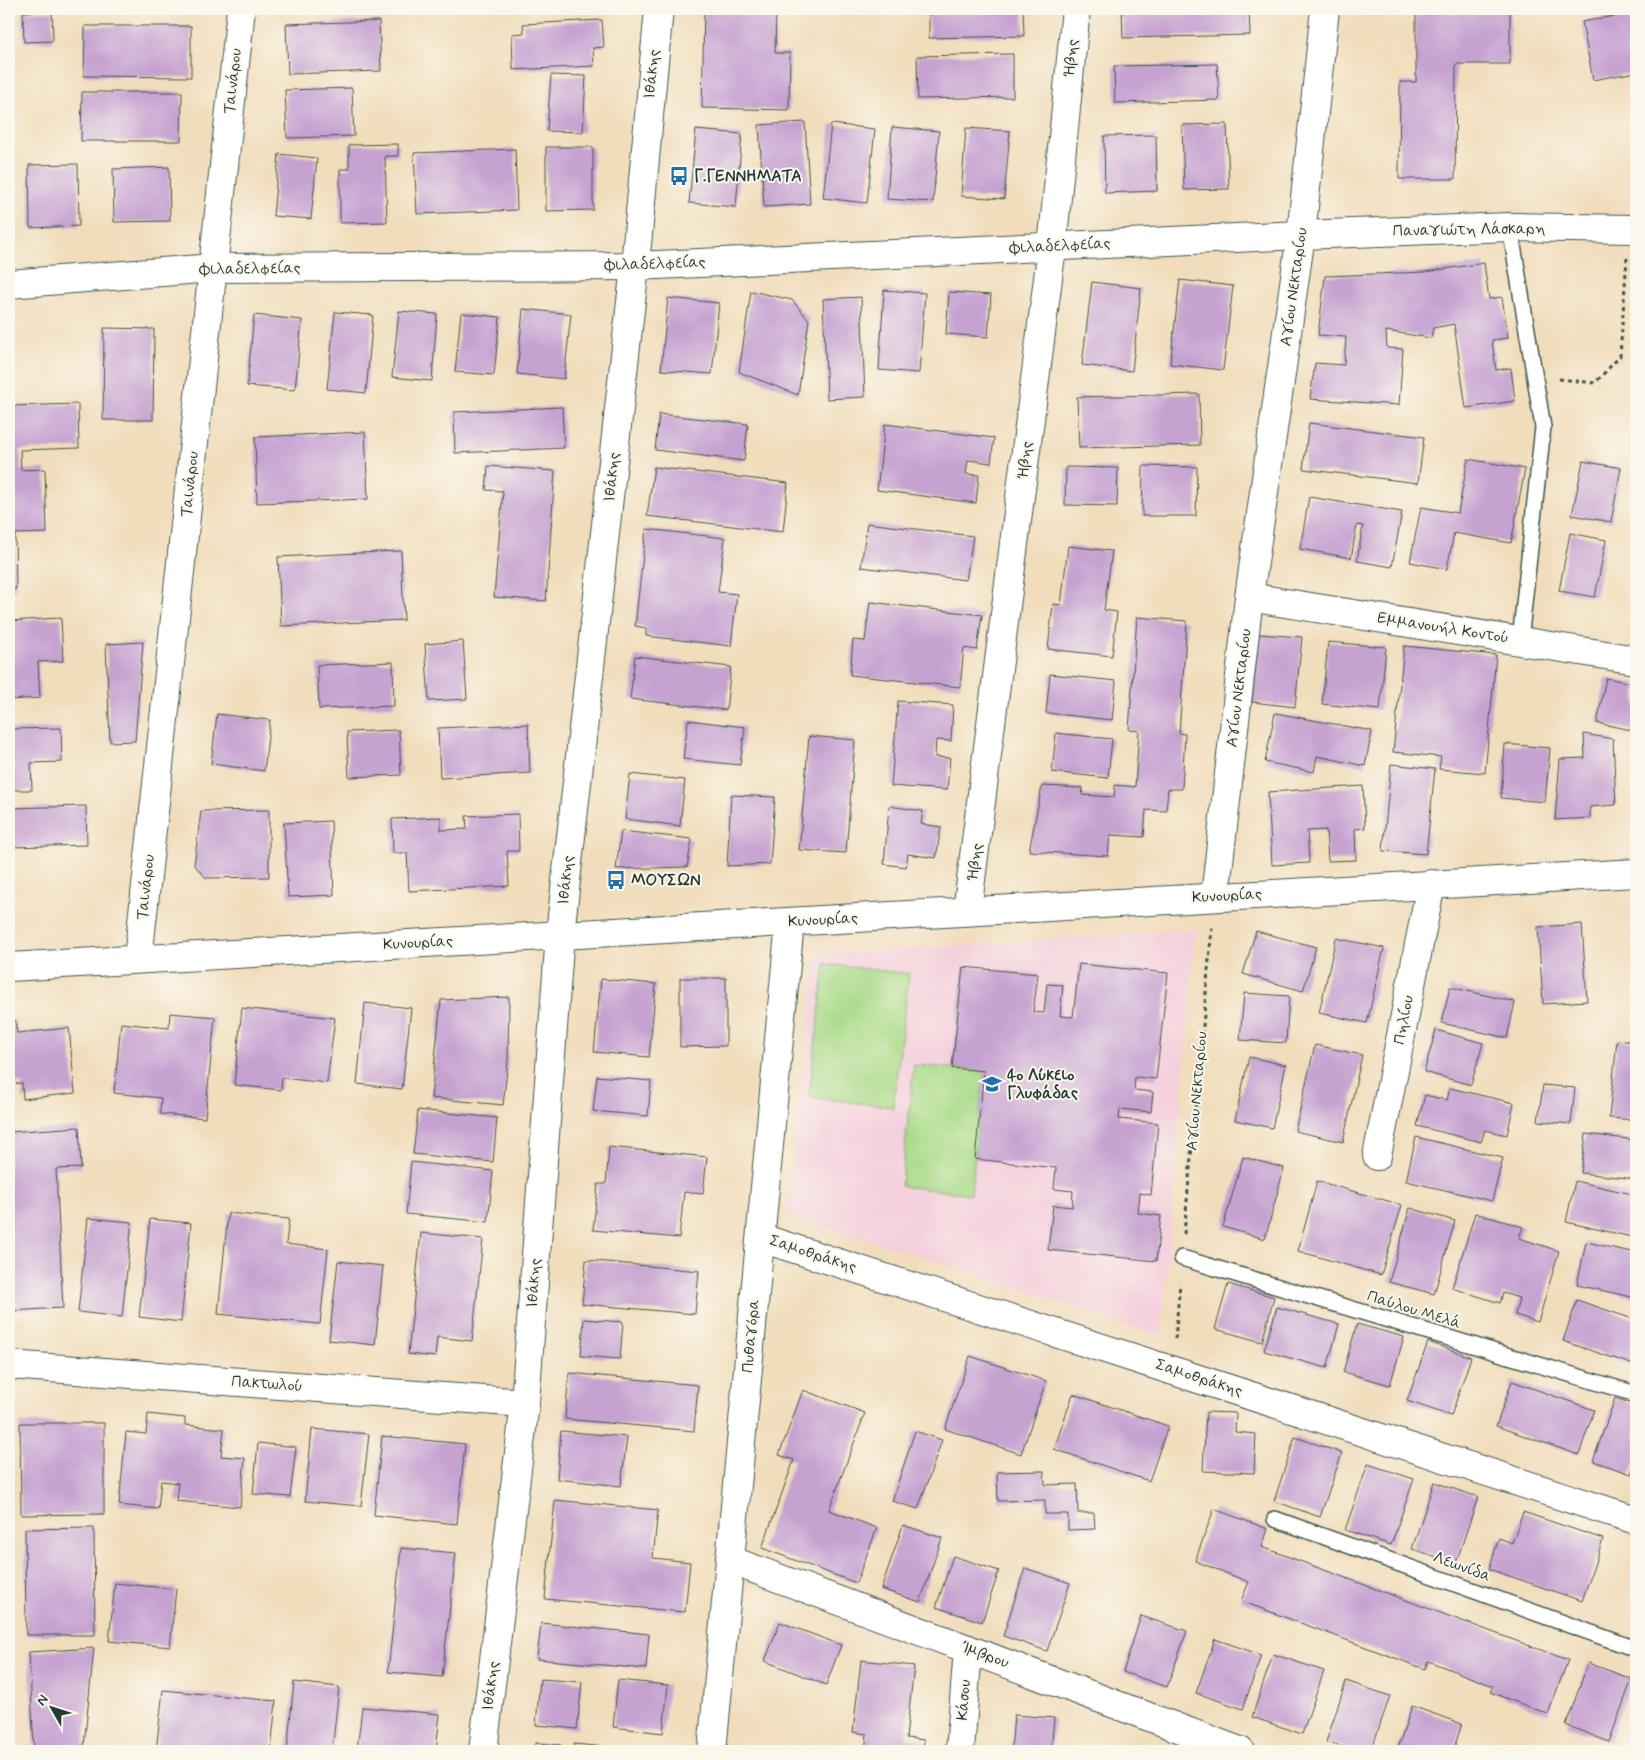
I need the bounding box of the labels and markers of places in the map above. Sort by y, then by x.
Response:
bus stop icon: Γ.ΓΕΝΝΗΜΑΤΑ [668,165,690,187]
place label: Γ.ΓΕΝΝΗΜΑΤΑ [694,166,802,187]
bus stop icon: ΜΟΥΣΩΝ [605,869,627,891]
place label: ΜΟΥΣΩΝ [631,870,701,891]
place label: 4ο Λύκειο Γλυφάδας [1007,1065,1078,1104]
school or university icon: 4ο Λύκειο Γλυφάδας [981,1073,1003,1095]

